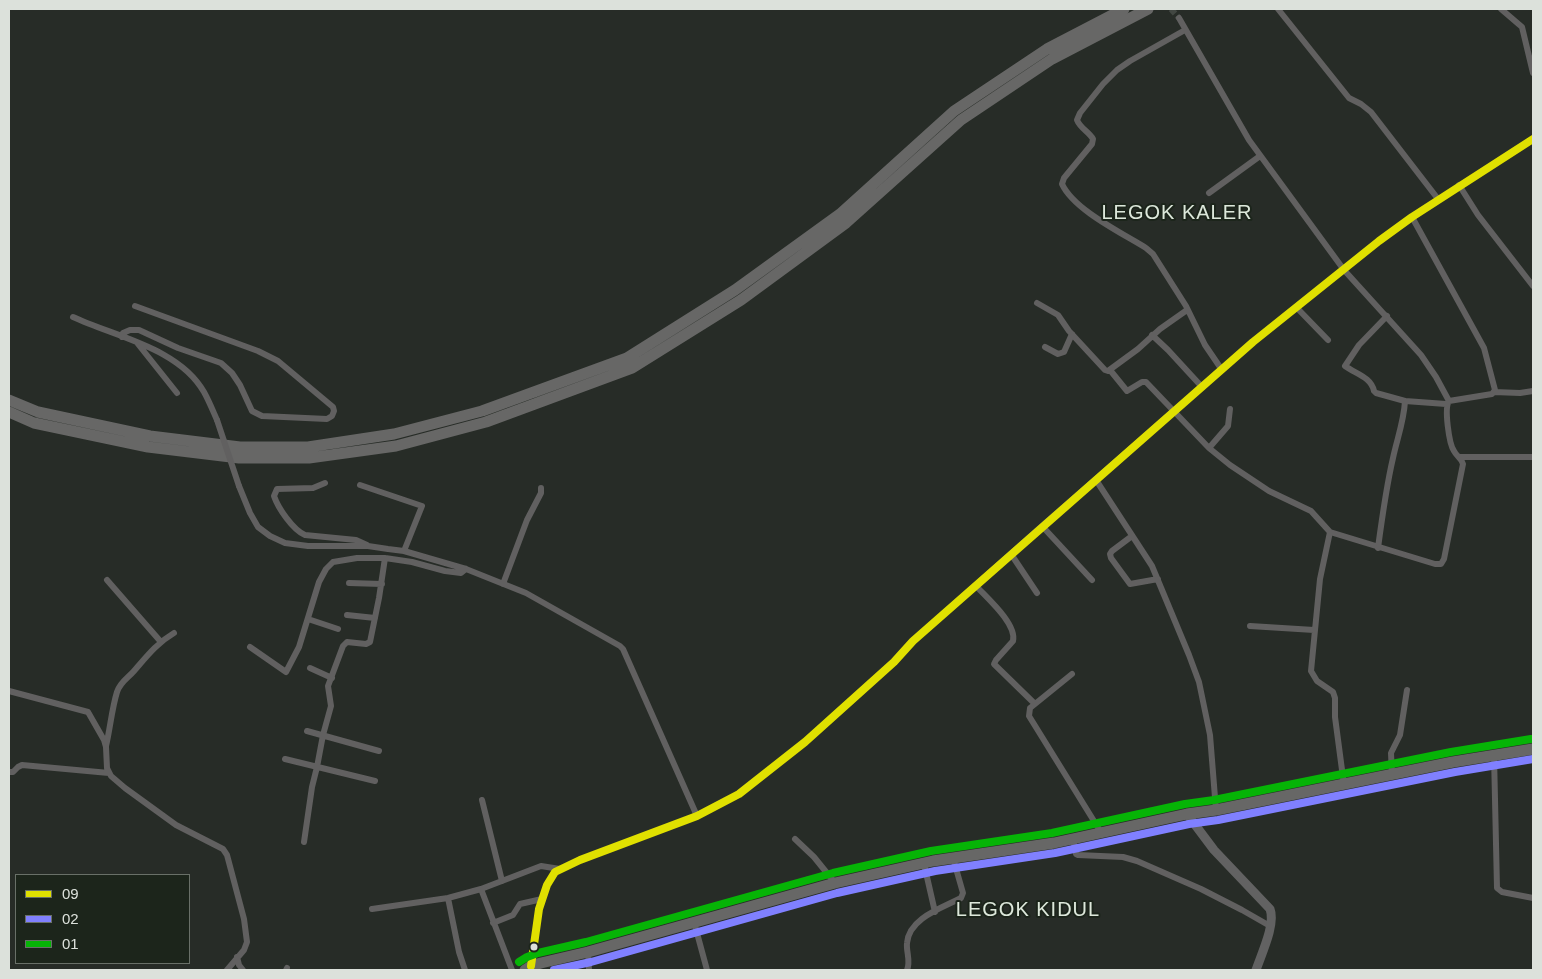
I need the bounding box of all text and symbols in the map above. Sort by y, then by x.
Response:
district label: LEGOK KALER [1100,201,1254,225]
legend [15,874,190,964]
text: 09 [62,885,79,902]
district label: LEGOK KIDUL [954,898,1102,922]
text: 02 [62,910,79,927]
text: 01 [62,935,79,952]
unlabelled marker [529,942,539,952]

